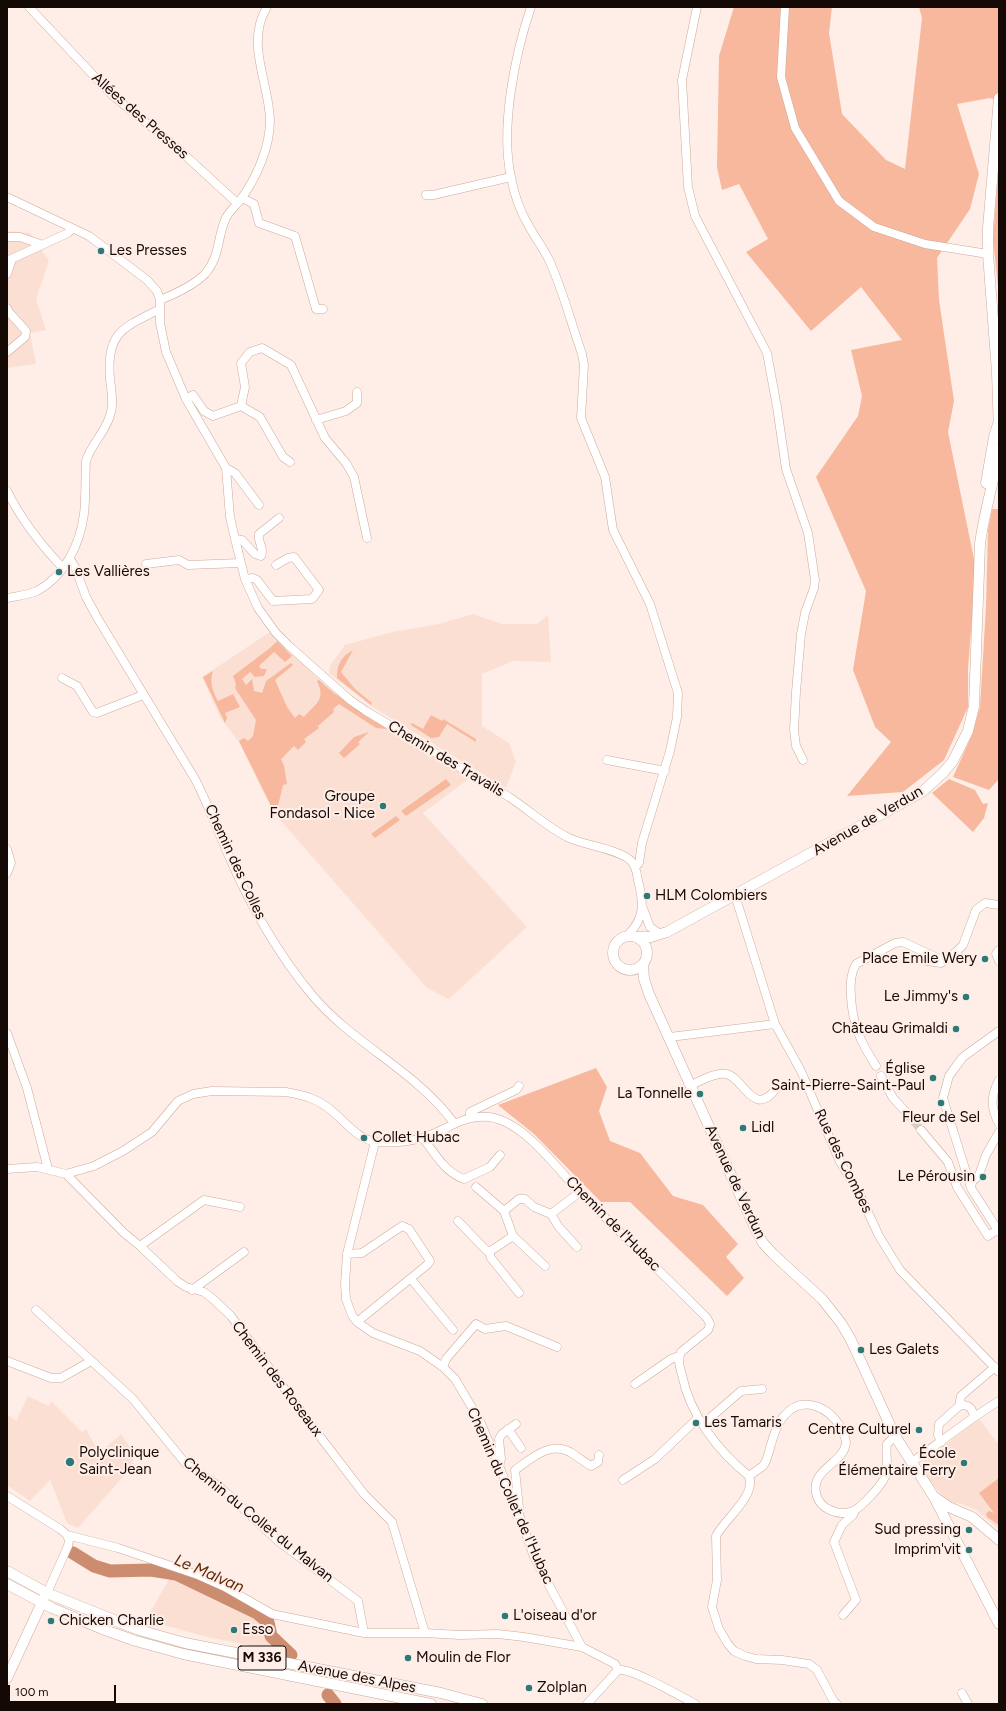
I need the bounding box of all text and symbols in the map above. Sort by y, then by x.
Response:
street label: Allées des Presses [88,69,192,163]
place label: Les Presses [109,242,187,260]
marker: Les Presses [96,246,106,256]
place label: Les Vallières [67,563,150,581]
marker: Les Vallières [54,567,64,577]
street label: Chemin des Travails [385,717,507,801]
street label: Avenue de Verdun [810,782,926,860]
place label: Groupe Fondasol - Nice [269,788,375,823]
marker: Groupe Fondasol - Nice [378,801,388,811]
street label: Chemin des Colles [201,802,269,922]
place label: HLM Colombiers [655,887,767,905]
marker: HLM Colombiers [642,891,652,901]
place label: Place Emile Wery [862,950,977,968]
marker: Place Emile Wery [980,954,990,964]
place label: Le Jimmy's [884,988,958,1006]
marker: Le Jimmy's [961,992,971,1002]
place label: Château Grimaldi [832,1020,948,1038]
marker: Château Grimaldi [951,1024,961,1034]
place label: Église Saint-Pierre-Saint-Paul [771,1060,925,1095]
marker: Église Saint-Pierre-Saint-Paul [928,1073,938,1083]
place label: La Tonnelle [617,1085,692,1103]
marker: La Tonnelle [695,1089,705,1099]
marker: Fleur de Sel [936,1098,946,1108]
street label: Rue des Combes [810,1106,876,1216]
place label: Fleur de Sel [902,1109,980,1127]
place label: Lidl [751,1119,774,1137]
street label: Avenue de Verdun [701,1122,769,1242]
marker: Lidl [738,1123,748,1133]
place label: Collet Hubac [372,1129,460,1147]
marker: Collet Hubac [359,1133,369,1143]
place label: Le Pérousin [898,1168,975,1186]
marker: Le Pérousin [978,1172,988,1182]
street label: Chemin de l'Hubac [562,1173,664,1275]
street label: Chemin des Roseaux [228,1318,326,1440]
place label: Les Galets [869,1341,939,1359]
marker: Les Galets [856,1345,866,1355]
street label: Chemin du Collet de l'Hubac [463,1405,557,1587]
place label: Les Tamaris [704,1414,782,1432]
marker: Les Tamaris [691,1418,701,1428]
place label: Centre Culturel [808,1421,911,1439]
marker: Centre Culturel [914,1425,924,1435]
place label: Polyclinique Saint-Jean [79,1444,159,1479]
place label: École Élémentaire Ferry [838,1445,956,1480]
street label: Chemin du Collet du Malvan [179,1454,337,1586]
marker: Polyclinique Saint-Jean [64,1456,76,1468]
marker: École Élémentaire Ferry [959,1458,969,1468]
place label: Sud pressing [874,1521,961,1539]
marker: Sud pressing [964,1525,974,1535]
place label: Imprim'vit [894,1541,961,1559]
marker: Imprim'vit [964,1545,974,1555]
water label: Le Malvan [171,1551,247,1597]
place label: L'oiseau d'or [513,1607,596,1625]
marker: L'oiseau d'or [500,1611,510,1621]
place label: Chicken Charlie [59,1612,164,1630]
marker: Chicken Charlie [46,1616,56,1626]
place label: Esso [242,1621,274,1639]
marker: Esso [229,1625,239,1635]
road number: M 336 [238,1646,286,1670]
place label: Moulin de Flor [416,1649,511,1667]
marker: Moulin de Flor [403,1653,413,1663]
street label: Avenue des Alpes [297,1657,417,1697]
scale bar [10,1677,118,1703]
place label: Zolplan [537,1679,587,1697]
marker: Zolplan [524,1683,534,1693]
text: 100 m [15,1685,49,1699]

